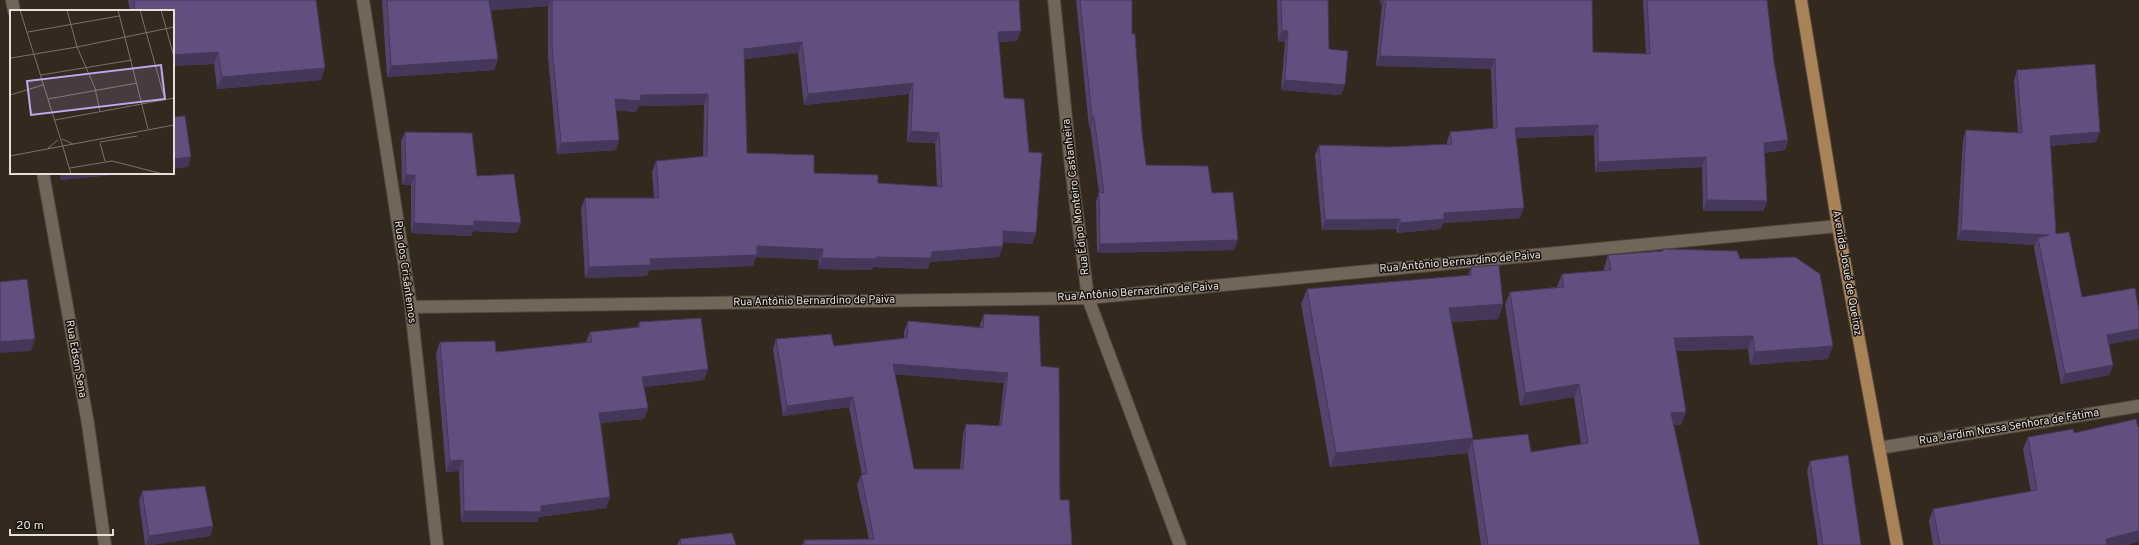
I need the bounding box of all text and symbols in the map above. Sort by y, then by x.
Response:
inset map [10,10,174,174]
street label: Rua Édipo Monteiro Castanheira [1058,118,1093,276]
street label: Avenida Josué de Queiroz [1829,209,1865,337]
street label: Rua dos Crisântemos [391,220,419,324]
street label: Rua Antônio Bernardino de Paiva [1379,248,1541,276]
street label: Rua Antônio Bernardino de Paiva [1057,279,1219,305]
street label: Rua Antônio Bernardino de Paiva [733,293,895,309]
street label: Rua Edson Sena [62,319,90,399]
street label: Rua Jardim Nossa Senhora de Fátima [1918,406,2100,448]
scale bar [10,511,113,537]
text: 20 m [16,518,44,534]

